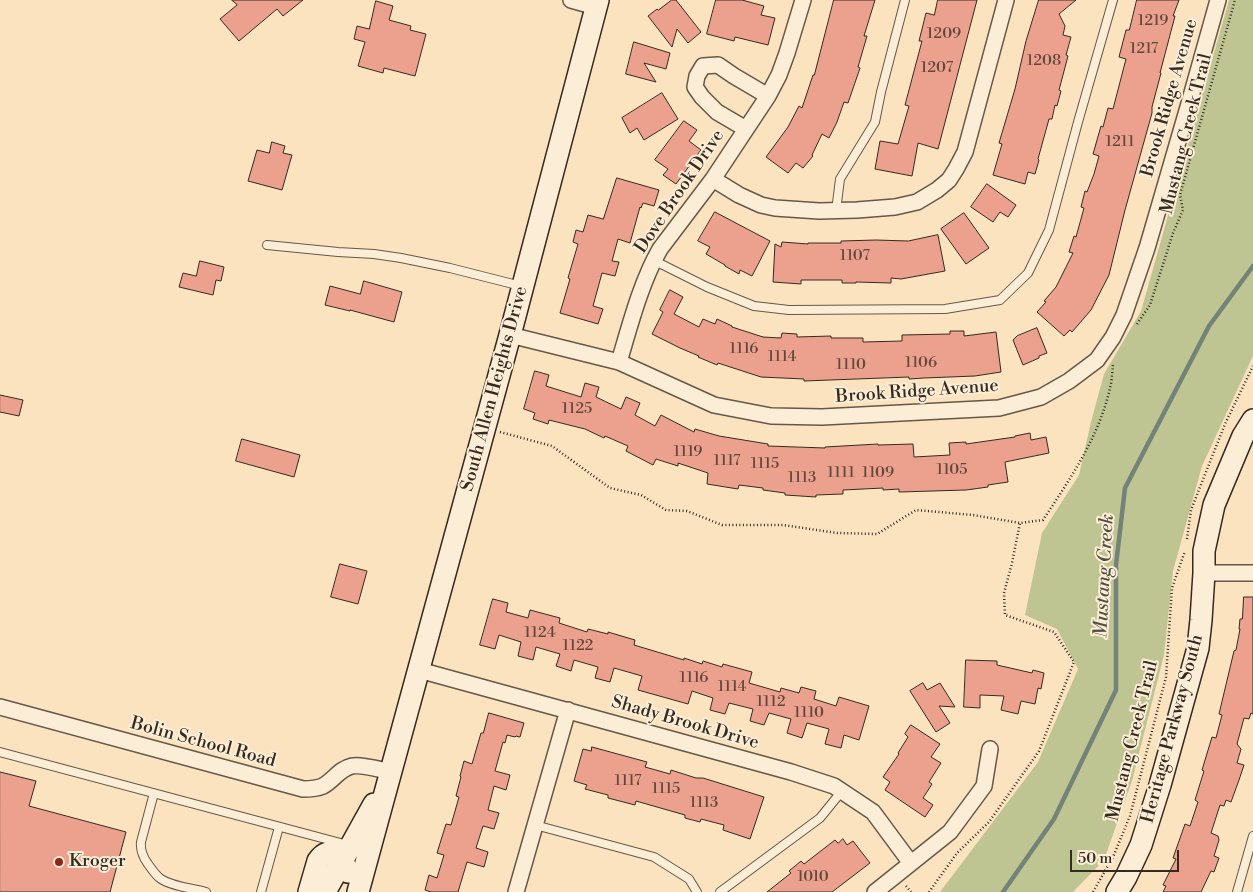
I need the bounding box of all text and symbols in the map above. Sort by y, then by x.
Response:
house number: 1219 [1138,12,1168,30]
street label: Brook Ridge Avenue [1137,16,1203,180]
house number: 1209 [927,25,961,43]
house number: 1217 [1130,40,1158,58]
street label: Mustang Creek Trail [1157,51,1217,217]
house number: 1208 [1027,52,1061,70]
house number: 1207 [921,59,953,77]
street label: Dove Brook Drive [631,126,729,258]
house number: 1211 [1106,133,1134,151]
house number: 1107 [840,247,870,265]
street label: South Allen Heights Drive [457,284,533,494]
house number: 1116 [730,340,758,358]
house number: 1114 [768,348,796,366]
house number: 1106 [905,354,937,372]
house number: 1110 [836,356,866,374]
street label: Brook Ridge Avenue [835,376,999,408]
house number: 1125 [562,400,592,418]
house number: 1119 [674,443,702,461]
house number: 1117 [713,452,741,470]
house number: 1115 [751,455,779,473]
house number: 1105 [936,461,968,479]
house number: 1111 [827,464,855,482]
house number: 1109 [862,464,894,482]
house number: 1113 [788,469,816,487]
water label: Mustang Creek [1090,513,1120,639]
house number: 1124 [524,624,556,642]
street label: Heritage Parkway South [1137,632,1209,826]
house number: 1122 [563,637,593,655]
street label: Mustang Creek Trail [1103,658,1163,824]
house number: 1116 [680,669,708,687]
house number: 1114 [718,678,746,696]
street label: Shady Brook Drive [609,692,761,754]
house number: 1112 [756,693,786,711]
house number: 1110 [794,704,824,722]
street label: Bolin School Road [128,713,278,773]
house number: 1117 [614,772,642,790]
house number: 1115 [652,780,680,798]
house number: 1113 [690,794,718,812]
scale bar [1073,840,1182,872]
text: 50 m [1078,849,1112,868]
place label: Kroger [69,851,126,873]
marker: Kroger [53,856,65,868]
house number: 1010 [797,868,829,886]

